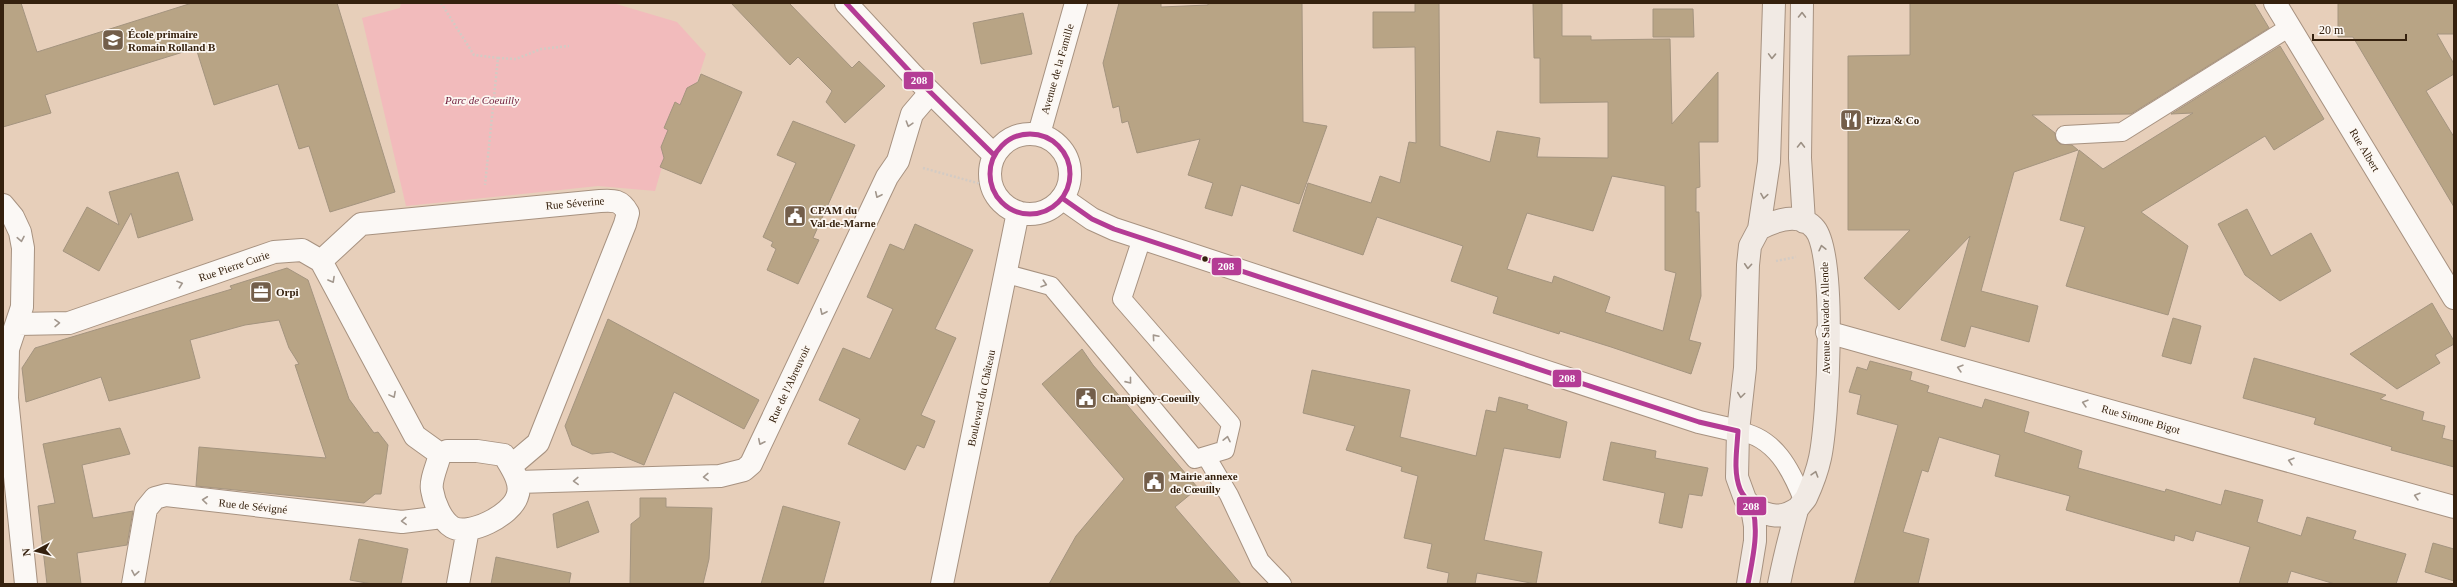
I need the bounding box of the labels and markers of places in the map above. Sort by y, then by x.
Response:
school or university icon: École primaire Romain Rolland B [100,27,126,53]
place label: École primaire Romain Rolland B [128,28,216,53]
restaurant icon: Pizza & Co [1838,107,1864,133]
place label: Pizza & Co [1866,114,1920,126]
public building icon: CPAM du Val-de-Marne [782,203,808,229]
place label: CPAM du Val-de-Marne [810,204,876,229]
unlabelled marker [1200,254,1210,264]
office icon: Orpi [248,279,274,305]
place label: Orpi [276,286,299,298]
public building icon: Champigny-Coeuilly [1073,385,1099,411]
place label: Champigny-Coeuilly [1102,392,1200,404]
public building icon: Mairie annexe de Cœuilly [1141,469,1167,495]
place label: Mairie annexe de Cœuilly [1170,470,1238,495]

